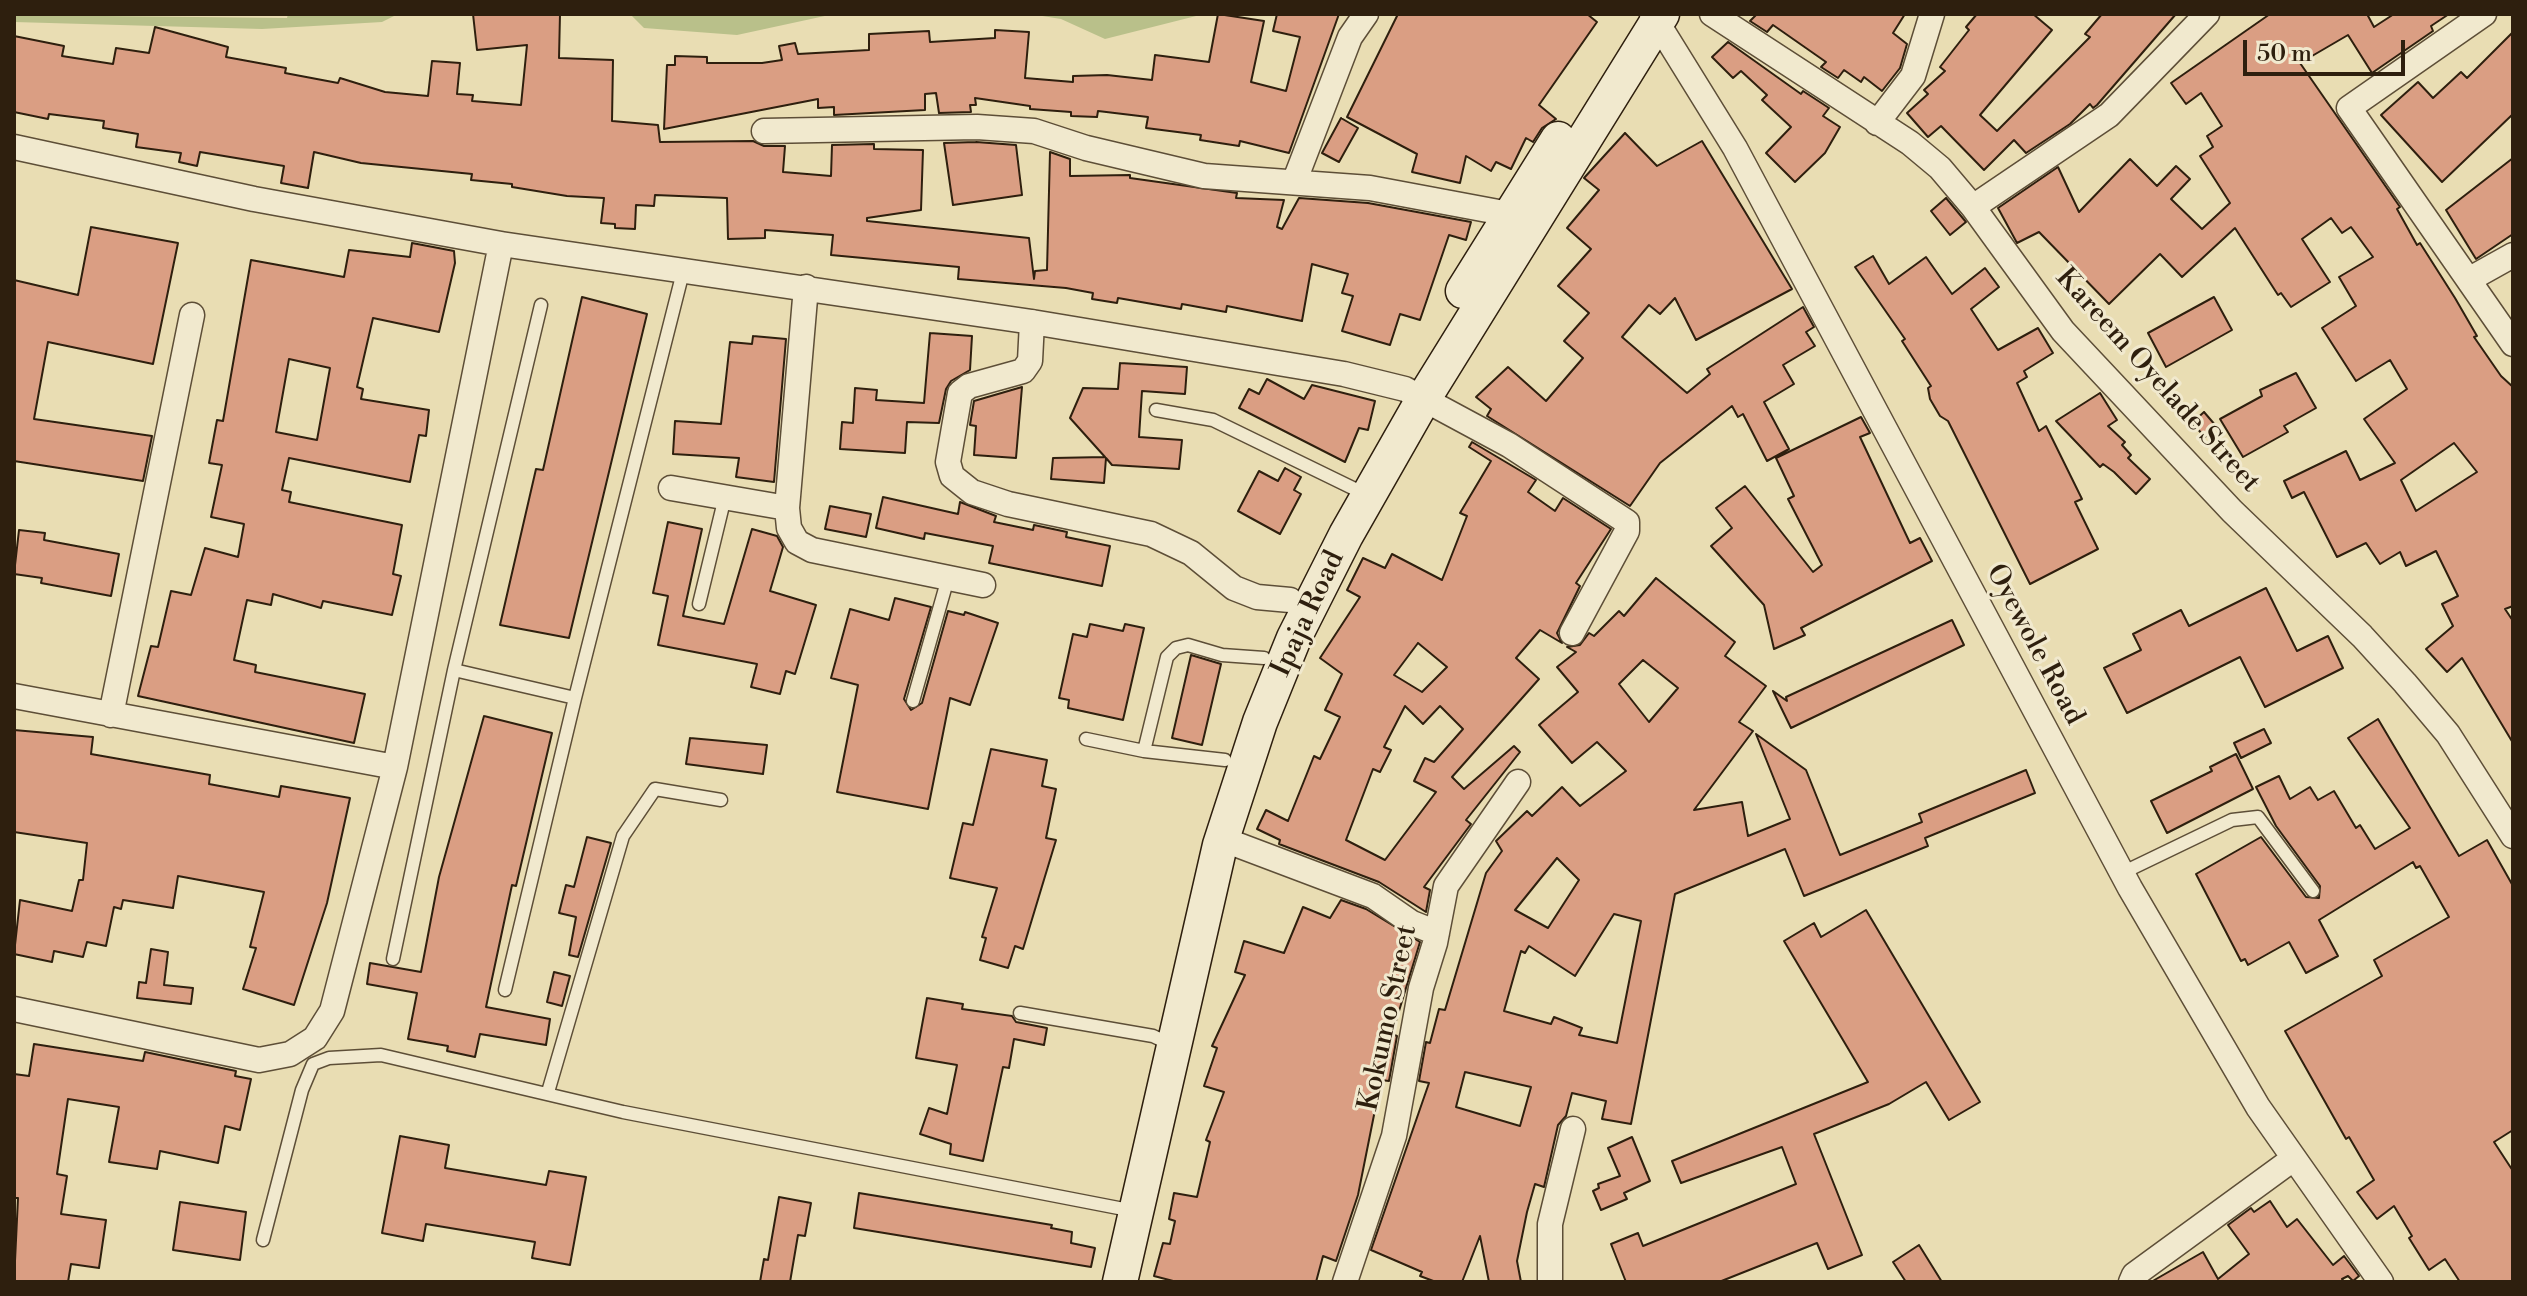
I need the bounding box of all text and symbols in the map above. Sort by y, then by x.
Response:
scale bar [2247,24,2409,74]
text: 50 m [2257,39,2312,69]
street label: Kareem Oyelade Street [2048,262,2266,500]
street label: Ipaja Road [1265,546,1353,682]
street label: Oyewole Road [1978,559,2090,731]
street label: Kokumo Street [1353,922,1425,1114]

